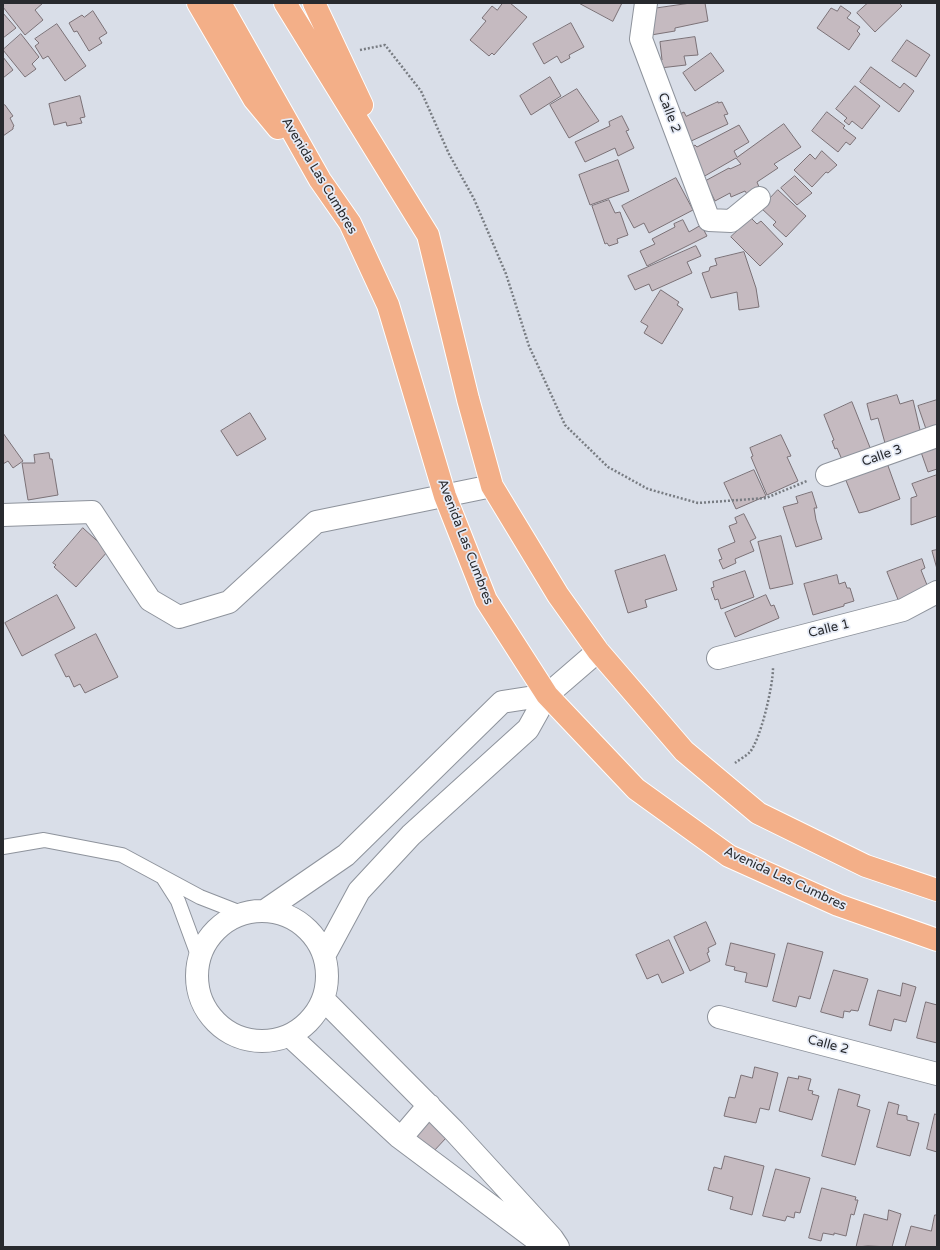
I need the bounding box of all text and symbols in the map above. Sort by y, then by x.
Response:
street label: Calle 2 [654,91,684,135]
street label: Avenida Las Cumbres [278,115,360,237]
street label: Calle 3 [860,442,904,470]
street label: Avenida Las Cumbres [434,477,496,607]
street label: Calle 1 [807,616,851,642]
street label: Avenida Las Cumbres [721,844,849,914]
street label: Calle 2 [806,1032,850,1058]

